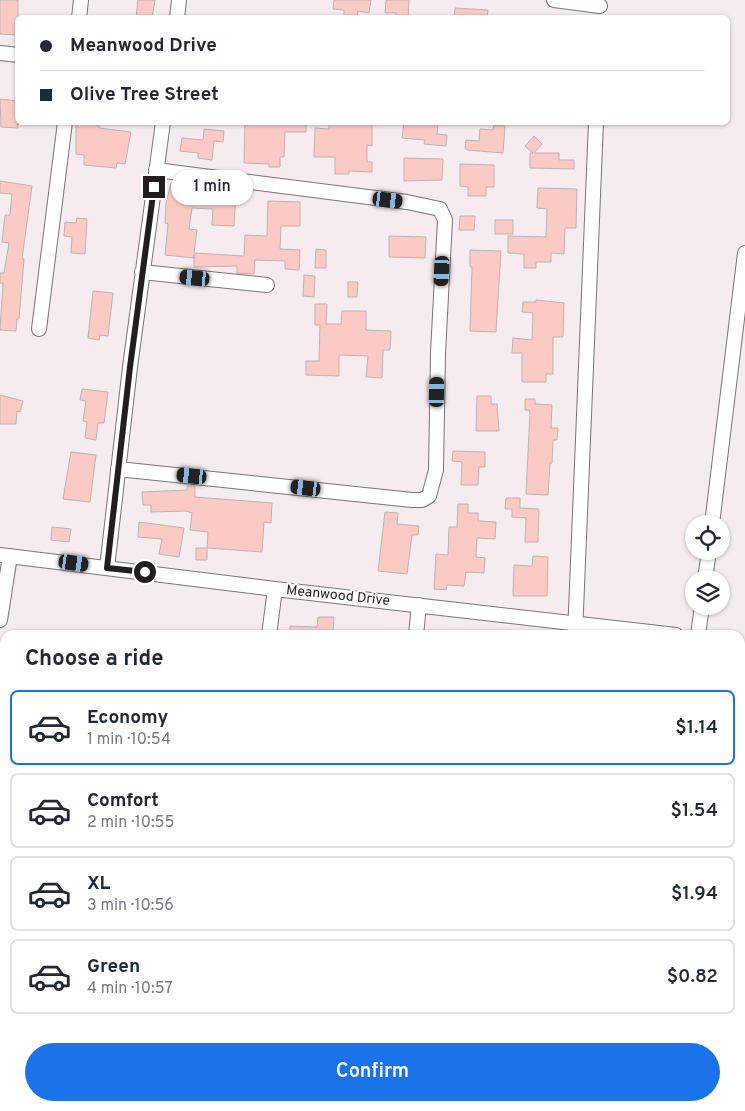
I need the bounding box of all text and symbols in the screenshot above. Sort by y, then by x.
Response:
text: Meanwood Drive [70,34,217,58]
text: Olive Tree Street [70,83,219,107]
callout: 1 min [172,170,254,204]
route end [143,176,165,198]
text: 1 min [193,177,231,197]
car [372,191,403,209]
car [433,256,450,286]
car [179,269,210,287]
car [429,377,444,407]
car [176,467,207,485]
car [290,479,321,497]
map controls [685,515,730,615]
button: locate [685,515,730,560]
car [58,553,89,573]
route start [134,561,156,583]
button: layers [685,570,730,615]
street label: Meanwood Drive [285,582,391,610]
text: Choose a ride [25,646,163,673]
icon: car [27,705,72,750]
text: Economy [87,706,168,730]
text: $1.14 [675,716,718,740]
text: 1 min · 10:54 [87,730,171,750]
icon: car [27,788,72,833]
text: Comfort [87,789,159,813]
text: $1.54 [671,799,718,823]
text: 2 min · 10:55 [87,813,174,833]
icon: car [27,871,72,916]
text: XL [87,872,110,896]
text: $1.94 [671,882,718,906]
text: 3 min · 10:56 [87,896,174,916]
icon: car [27,954,72,999]
text: Green [87,955,140,979]
text: $0.82 [667,965,718,989]
text: 4 min · 10:57 [87,979,173,999]
button: Confirm [25,1043,720,1101]

